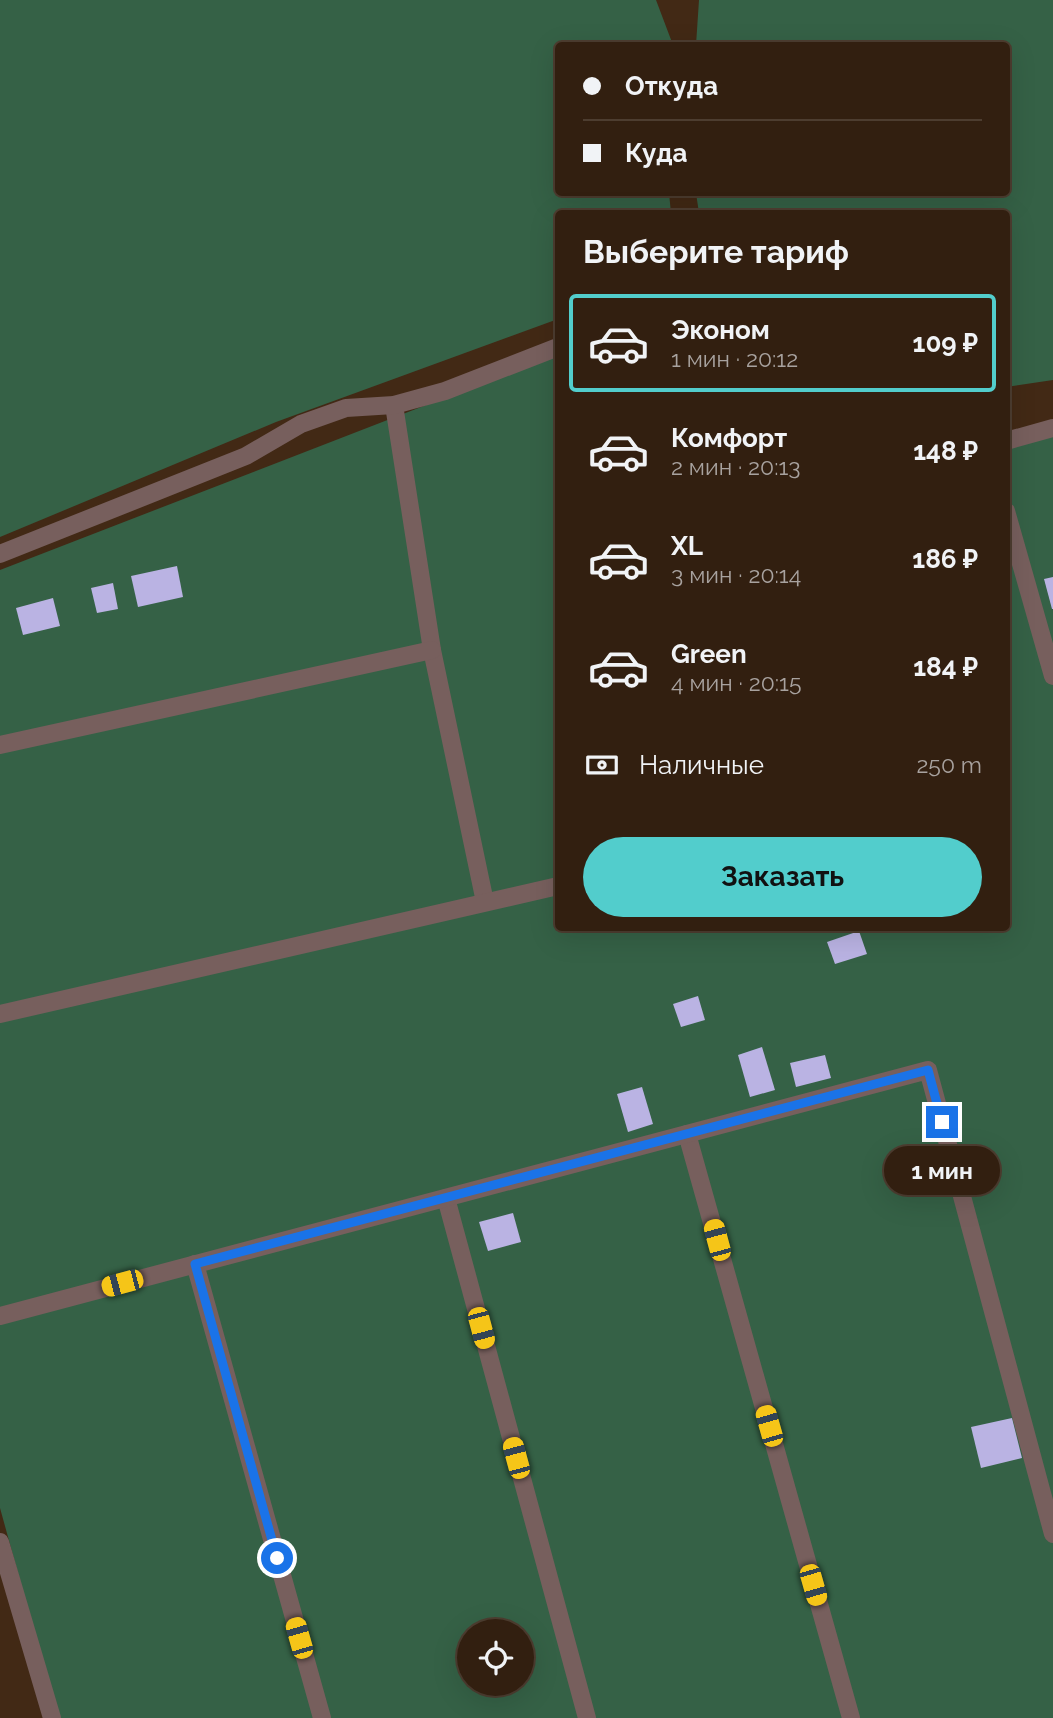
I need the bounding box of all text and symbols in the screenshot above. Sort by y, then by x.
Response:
text: Откуда [625,71,718,101]
text: Куда [625,138,688,168]
text: Выберите тариф [583,233,849,270]
icon: car [587,312,650,375]
text: Эконом [671,315,770,345]
text: 109 ₽ [913,328,978,358]
text: 1 мин · 20:12 [671,345,798,372]
icon: car [587,420,650,483]
text: Комфорт [671,423,787,453]
text: 148 ₽ [913,436,978,466]
text: 2 мин · 20:13 [671,453,801,480]
icon: car [587,528,650,591]
text: XL [671,531,703,561]
text: 186 ₽ [912,544,978,574]
text: 3 мин · 20:14 [671,561,801,588]
icon: car [587,636,650,699]
text: Green [671,639,747,669]
text: 184 ₽ [913,652,978,682]
text: 4 мин · 20:15 [671,669,801,696]
icon: cash [583,746,621,784]
text: Наличные [639,750,764,780]
text: 250 m [916,751,982,778]
button: Заказать [583,837,982,917]
route end [926,1106,958,1138]
callout: 1 мин [884,1146,1000,1196]
text: 1 мин [911,1157,973,1184]
car [702,1217,733,1263]
car [99,1267,146,1299]
car [466,1305,497,1351]
car [754,1403,785,1449]
car [501,1435,532,1481]
route start [261,1542,293,1574]
car [798,1562,829,1608]
car [284,1615,315,1661]
map controls [457,1619,534,1696]
button: locate [457,1619,534,1696]

